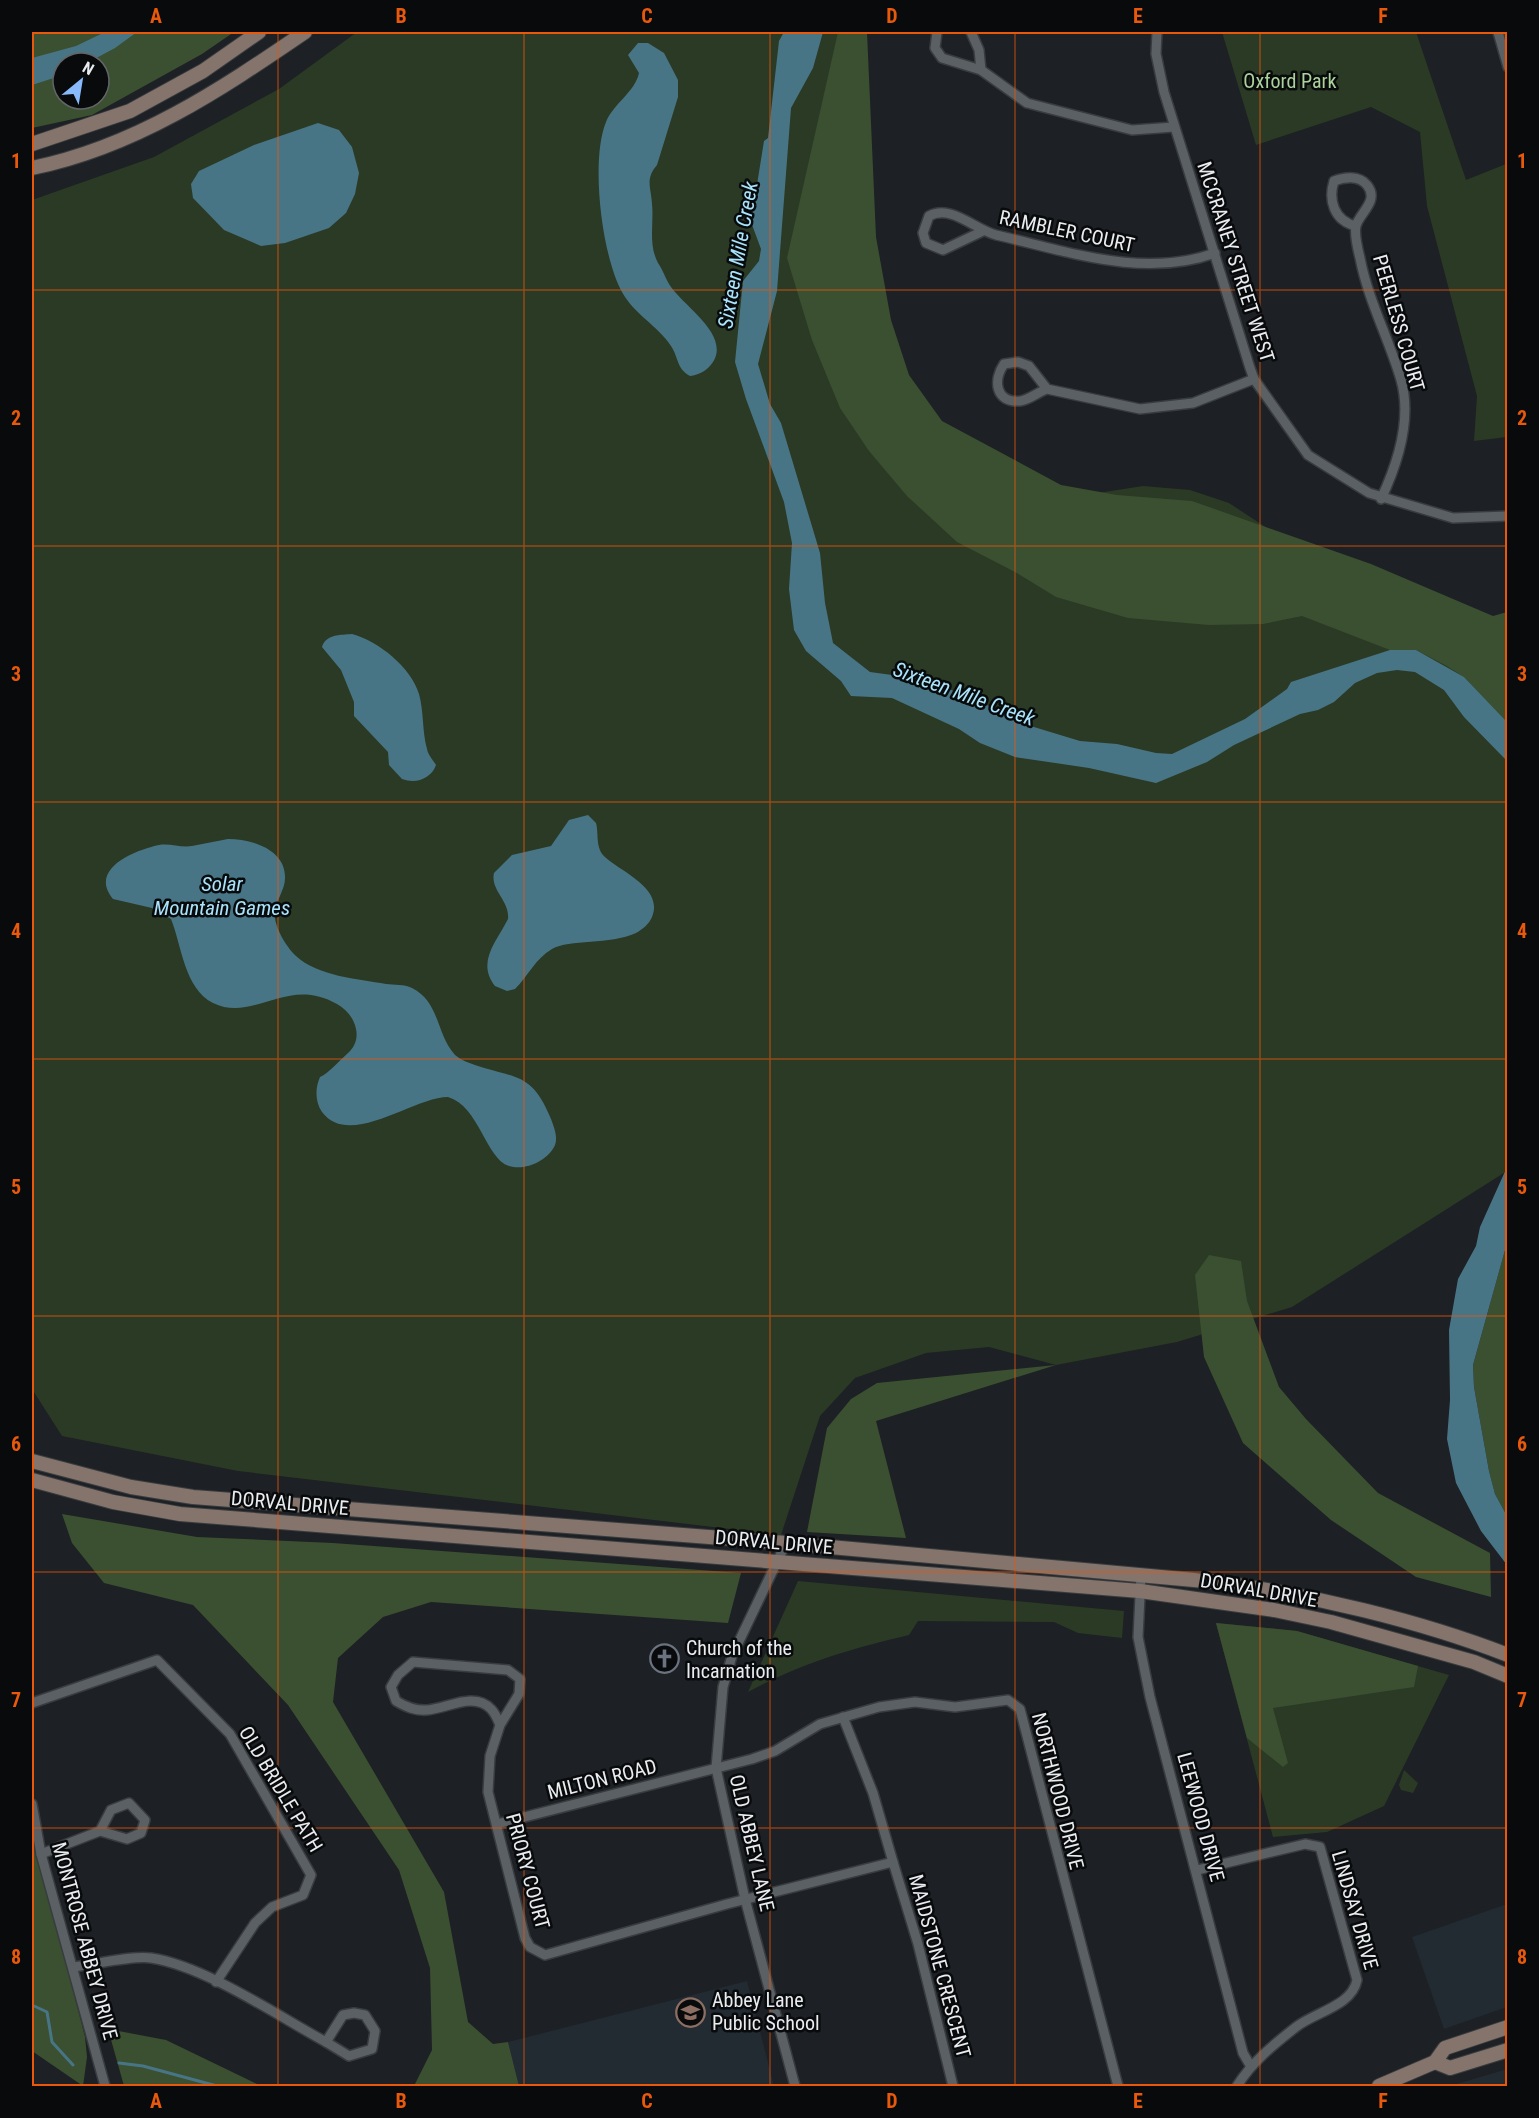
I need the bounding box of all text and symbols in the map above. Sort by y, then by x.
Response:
text: A [150,4,162,28]
text: B [395,4,407,28]
text: C [641,4,653,28]
text: D [886,4,898,28]
text: E [1133,4,1143,28]
text: F [1378,4,1388,28]
north arrow [51,51,111,111]
text: N [79,58,97,79]
park label: Oxford Park [1243,69,1337,93]
text: 1 [11,149,21,173]
text: 1 [1517,149,1527,173]
street label: MCCRANEY STREET WEST [1192,159,1280,365]
water label: Sixteen Mile Creek [713,179,763,330]
street label: RAMBLER COURT [997,205,1137,257]
street label: PEERLESS COURT [1368,252,1430,394]
text: 2 [11,406,21,430]
text: 2 [1517,406,1527,430]
water label: Sixteen Mile Creek [890,657,1039,731]
text: 3 [11,662,21,686]
text: 3 [1517,662,1527,686]
water label: Solar Mountain Games [154,872,290,920]
text: 4 [11,919,21,943]
text: 4 [1517,919,1527,943]
text: 5 [11,1175,21,1199]
text: 5 [1517,1175,1527,1199]
text: 6 [11,1432,21,1456]
text: 6 [1517,1432,1527,1456]
street label: DORVAL DRIVE [230,1486,350,1520]
street label: DORVAL DRIVE [714,1525,834,1559]
street label: DORVAL DRIVE [1199,1568,1319,1612]
place label: Church of the Incarnation [686,1636,792,1683]
church icon: Church of the Incarnation [649,1643,681,1675]
text: 7 [11,1688,21,1712]
text: 7 [1517,1688,1527,1712]
street label: NORTHWOOD DRIVE [1027,1710,1089,1872]
street label: OLD BRIDLE PATH [234,1722,328,1856]
street label: LEEWOOD DRIVE [1172,1750,1230,1884]
street label: MILTON ROAD [545,1754,659,1804]
street label: OLD ABBEY LANE [725,1772,779,1914]
street label: PRIORY COURT [501,1811,555,1931]
street label: MONTROSE ABBEY DRIVE [47,1839,123,2043]
street label: LINDSAY DRIVE [1327,1848,1383,1972]
street label: MAIDSTONE CRESCENT [904,1872,976,2060]
text: 8 [11,1945,21,1969]
text: 8 [1517,1945,1527,1969]
place label: Abbey Lane Public School [712,1988,820,2035]
school or university icon: Abbey Lane Public School [675,1996,707,2028]
text: A [150,2089,162,2113]
text: B [395,2089,407,2113]
text: C [641,2089,653,2113]
text: D [886,2089,898,2113]
text: E [1133,2089,1143,2113]
text: F [1378,2089,1388,2113]

